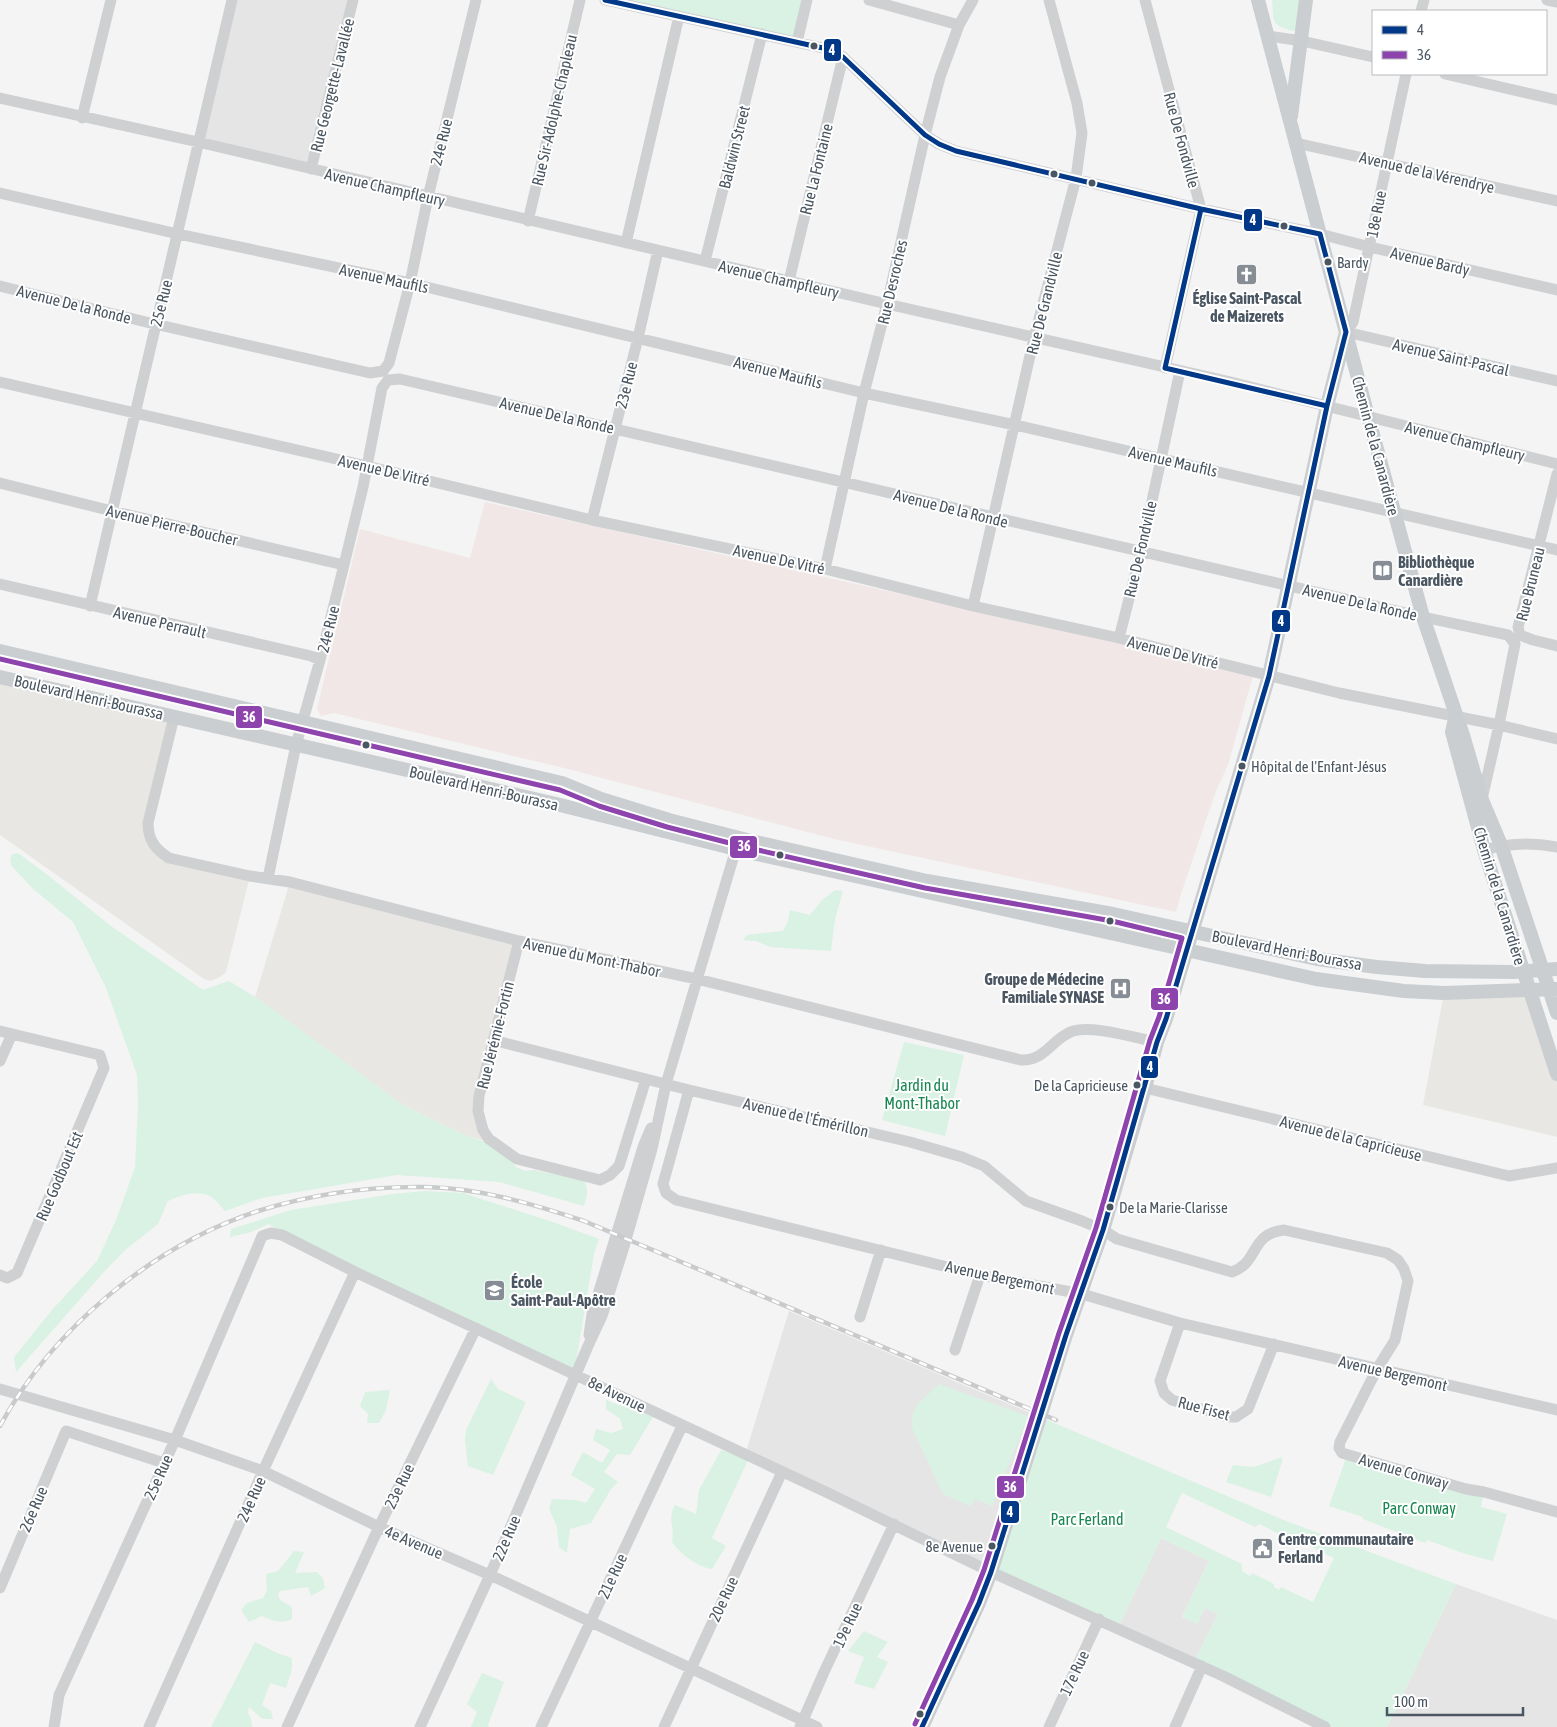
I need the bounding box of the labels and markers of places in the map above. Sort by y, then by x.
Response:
unlabelled marker [809,41,819,51]
unlabelled marker [1049,169,1059,179]
unlabelled marker [1087,178,1097,188]
unlabelled marker [1279,221,1289,231]
place label: Bardy [1337,254,1369,271]
marker: Bardy [1323,257,1333,267]
church icon: Église Saint-Pascal de Maizerets [1235,262,1259,286]
place label: Église Saint-Pascal de Maizerets [1192,289,1302,325]
place label: Bibliothèque Canardière [1398,553,1474,589]
library icon: Bibliothèque Canardière [1370,559,1394,583]
unlabelled marker [361,740,371,750]
place label: Hôpital de l'Enfant-Jésus [1251,758,1387,775]
marker: Hôpital de l'Enfant-Jésus [1237,761,1247,771]
unlabelled marker [775,850,785,860]
unlabelled marker [1105,916,1115,926]
place label: Groupe de Médecine Familiale SYNASE [984,970,1104,1006]
hospital icon: Groupe de Médecine Familiale SYNASE [1108,976,1132,1000]
place label: De la Capricieuse [1034,1077,1128,1094]
marker: De la Capricieuse [1132,1080,1142,1090]
place label: De la Marie-Clarisse [1119,1199,1228,1216]
marker: De la Marie-Clarisse [1105,1202,1115,1212]
place label: École Saint-Paul-Apôtre [511,1273,616,1309]
school or university icon: École Saint-Paul-Apôtre [483,1279,507,1303]
place label: Centre communautaire Ferland [1278,1530,1414,1566]
public building icon: Centre communautaire Ferland [1250,1536,1274,1560]
place label: 8e Avenue [926,1538,983,1555]
marker: 8e Avenue [987,1541,997,1551]
unlabelled marker [915,1709,925,1719]

